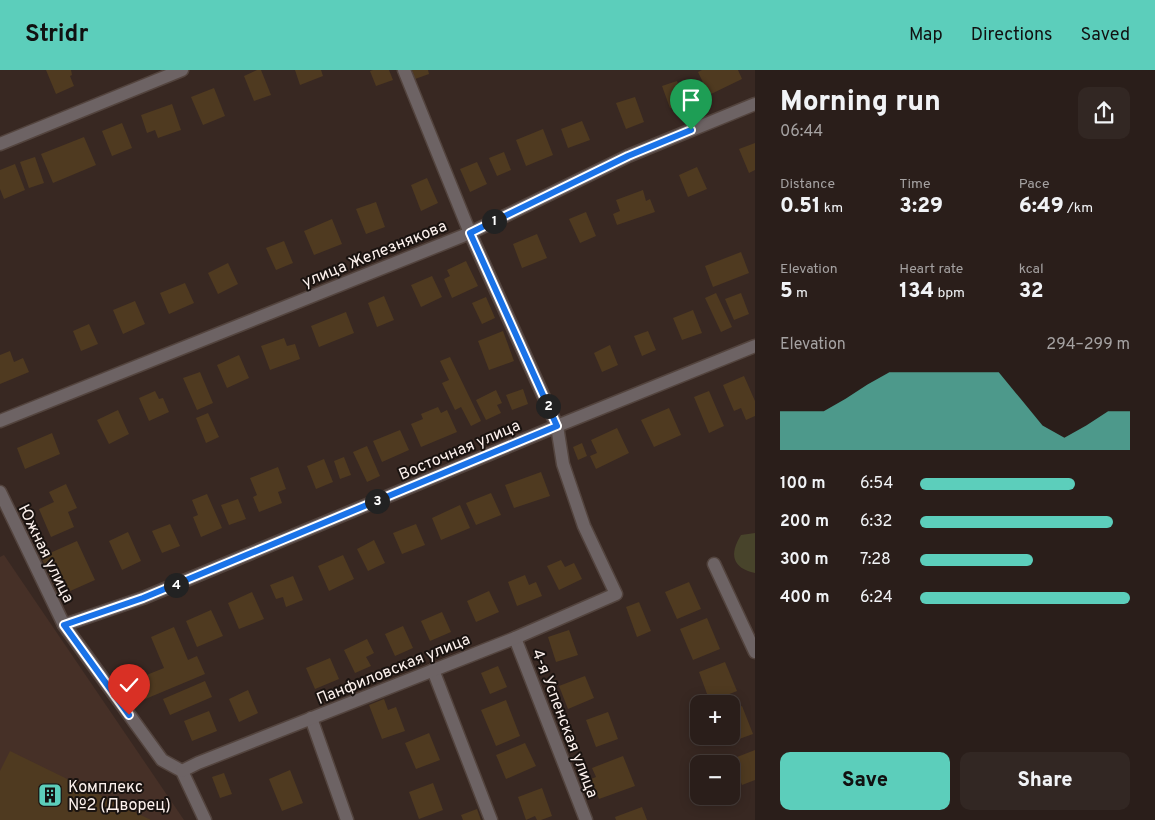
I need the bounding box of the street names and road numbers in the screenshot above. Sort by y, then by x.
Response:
street label: улица Железнякова [300,217,450,293]
street label: Восточная улица [396,416,524,486]
street label: Южная улица [13,501,78,606]
street label: Панфиловская улица [314,630,473,710]
street label: 4-я Успенская улица [526,646,602,801]

